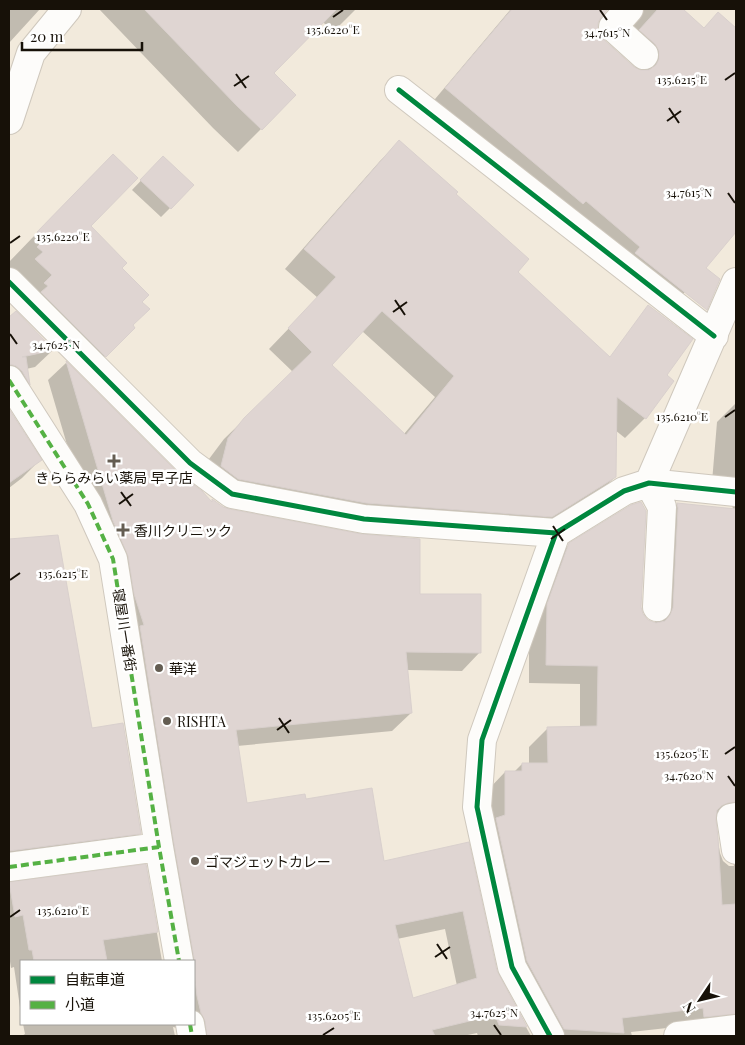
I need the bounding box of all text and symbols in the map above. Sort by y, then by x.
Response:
scale bar [22,20,142,52]
text: 135.6220°E [306,21,360,37]
text: 34.7615°N [583,24,631,40]
text: 20 m [30,26,64,46]
text: 135.6215°E [657,71,707,87]
text: 34.7615°N [665,184,713,200]
text: 135.6220°E [36,228,90,244]
text: 34.7625°N [32,336,81,352]
text: 135.6210°E [656,408,708,424]
marker: きららみらい薬局 早子店 [108,455,120,467]
place label: きららみらい薬局 早子店 [35,468,193,487]
place label: 香川クリニック [134,521,232,540]
marker: 香川クリニック [116,523,130,537]
text: 135.6215°E [38,565,88,581]
street label: 寝屋川一番街 [109,587,141,673]
place label: 華洋 [169,659,197,678]
marker: 華洋 [153,662,165,674]
place label: RISHTA [177,712,226,731]
marker: RISHTA [161,715,173,727]
text: 135.6205°E [656,745,708,761]
text: 34.7620°N [664,767,715,783]
place label: ゴマジェットカレー [205,852,331,871]
marker: ゴマジェットカレー [189,855,201,867]
text: 135.6210°E [37,902,89,918]
legend [20,960,195,1025]
text: 自転車道 [65,969,125,989]
north arrow [675,975,725,1025]
text: 小道 [65,994,95,1014]
text: N [678,998,700,1017]
text: 34.7625°N [470,1004,519,1020]
text: 135.6205°E [308,1007,360,1023]

